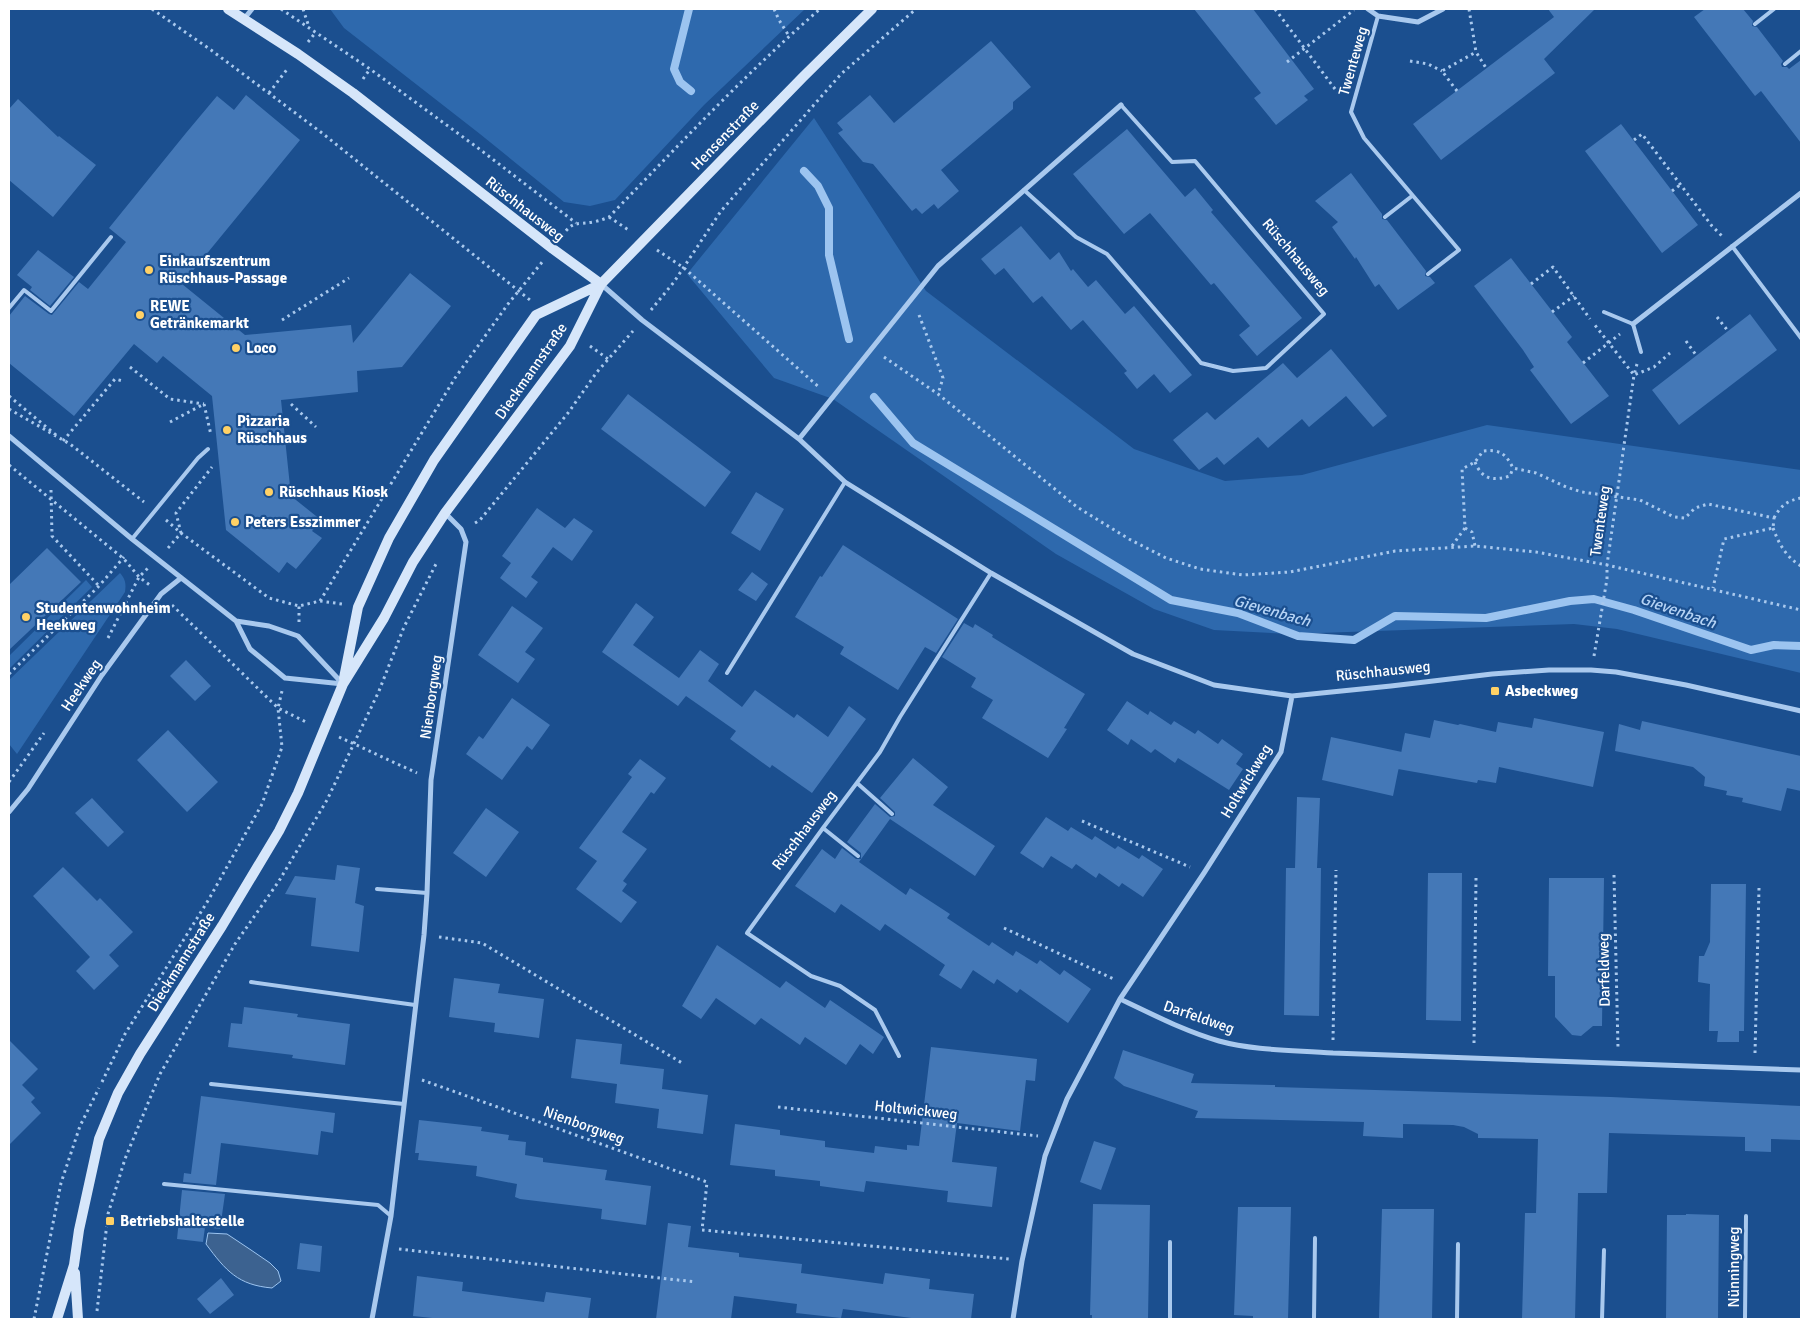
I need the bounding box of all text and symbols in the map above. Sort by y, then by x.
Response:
street label: Twenteweg [1335,24,1371,98]
street label: Hensenstraße [687,96,763,174]
street label: Rüschhausweg [482,173,568,245]
street label: Rüschhausweg [1258,215,1334,299]
place label: Einkaufszentrum Rüschhaus-Passage [159,252,287,287]
marker: Einkaufszentrum Rüschhaus-Passage [143,264,155,276]
place label: REWE Getränkemarkt [150,297,249,332]
marker: REWE Getränkemarkt [134,309,146,321]
street label: Dieckmannstraße [491,319,571,423]
place label: Loco [246,339,277,357]
marker: Loco [230,342,242,354]
place label: Pizzaria Rüschhaus [237,412,307,447]
marker: Pizzaria Rüschhaus [221,424,233,436]
place label: Rüschhaus Kiosk [279,483,388,501]
street label: Twenteweg [1586,484,1614,557]
marker: Rüschhaus Kiosk [263,486,275,498]
place label: Peters Esszimmer [245,513,361,531]
marker: Peters Esszimmer [229,516,241,528]
water label: Gievenbach [1637,589,1720,634]
water label: Gievenbach [1231,590,1314,632]
place label: Studentenwohnheim Heekweg [36,599,171,634]
marker: Studentenwohnheim Heekweg [20,611,32,623]
street label: Nienborgweg [416,654,446,740]
street label: Heekweg [57,656,105,714]
street label: Rüschhausweg [1335,657,1431,685]
place label: Asbeckweg [1505,682,1578,700]
marker: Asbeckweg [1489,685,1501,697]
street label: Holtwickweg [1217,741,1275,821]
street label: Rüschhausweg [768,786,840,873]
street label: Dieckmannstraße [143,909,219,1015]
street label: Darfeldweg [1594,933,1614,1007]
street label: Darfeldweg [1161,996,1237,1038]
street label: Holtwickweg [874,1097,958,1123]
street label: Nienborgweg [541,1102,627,1148]
place label: Betriebshaltestelle [120,1212,245,1230]
marker: Betriebshaltestelle [104,1215,116,1227]
street label: Nünningweg [1725,1226,1743,1308]

